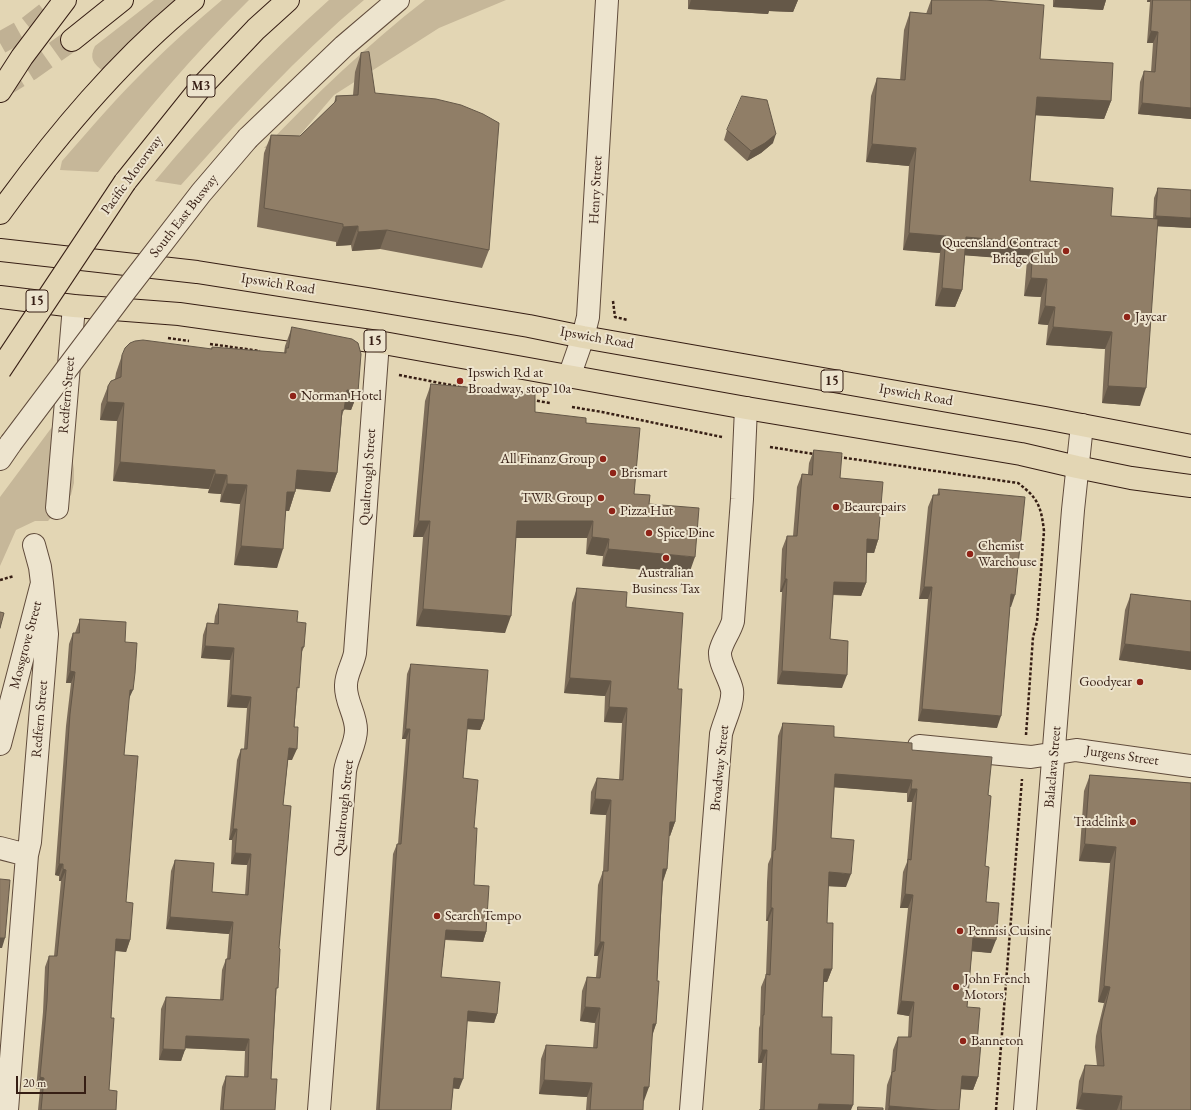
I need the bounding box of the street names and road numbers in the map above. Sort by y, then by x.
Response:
road number: M3 [187,75,215,97]
street label: Pacific Motorway [98,132,166,218]
street label: Henry Street [586,155,606,225]
street label: South East Busway [146,171,222,261]
street label: Ipswich Road [240,270,316,298]
road number: 15 [26,290,48,312]
street label: Ipswich Road [559,323,635,353]
road number: 15 [364,330,386,352]
street label: Redfern Street [55,356,79,434]
road number: 15 [821,370,843,392]
street label: Ipswich Road [878,380,954,410]
street label: Qualtrough Street [356,428,380,526]
street label: Mossgrove Street [6,599,46,691]
street label: Redfern Street [28,680,52,758]
street label: Broadway Street [707,724,733,812]
street label: Balaclava Street [1041,725,1065,809]
street label: Jurgens Street [1084,743,1160,769]
street label: Qualtrough Street [331,759,357,857]

